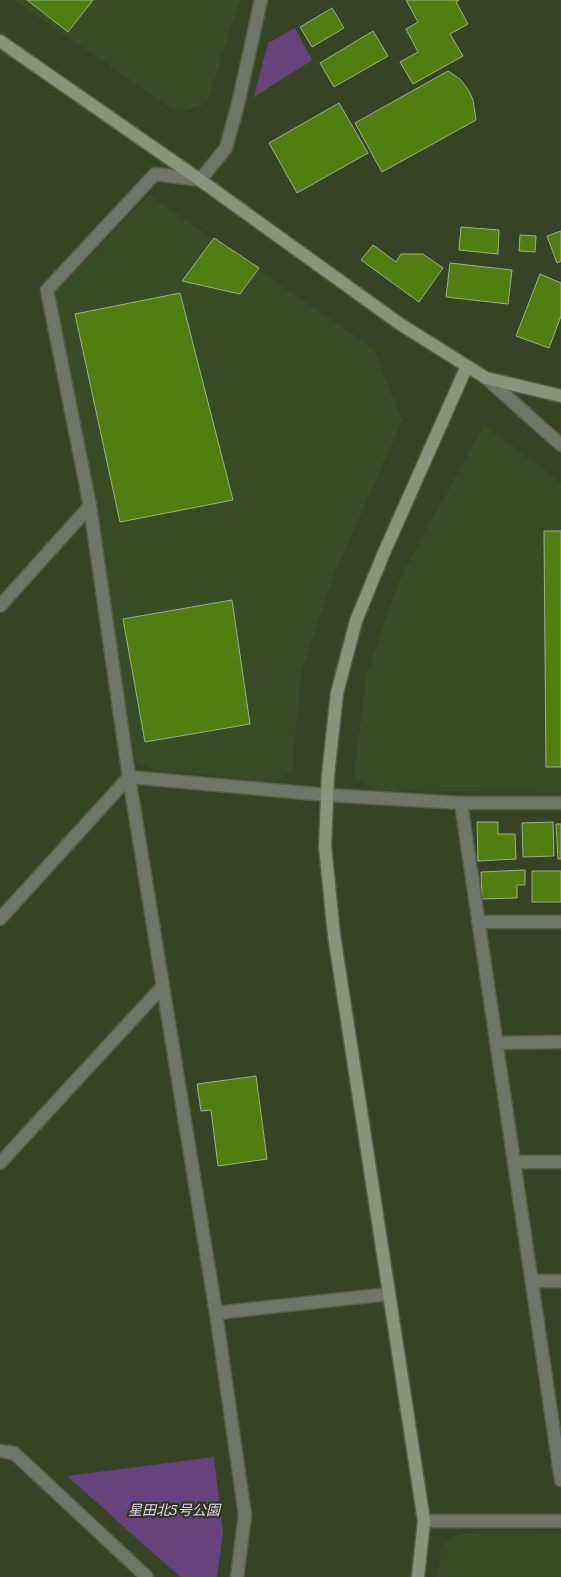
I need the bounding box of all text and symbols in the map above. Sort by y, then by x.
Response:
park label: 星田北5号公園 [128,1500,222,1519]

